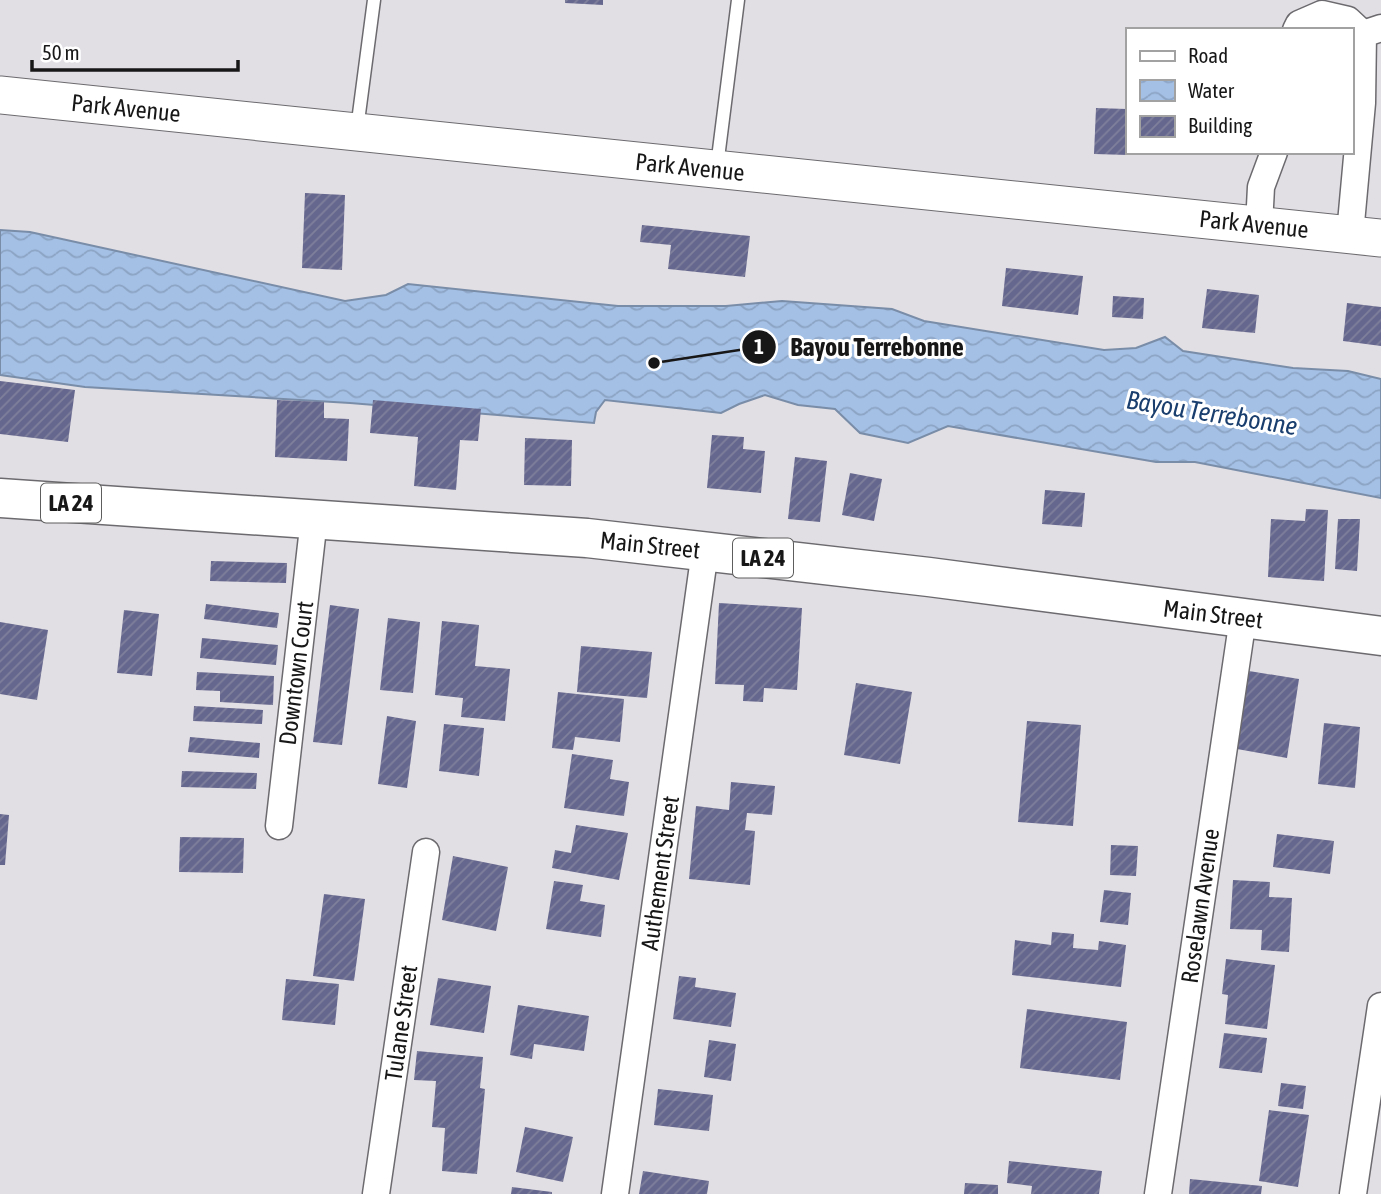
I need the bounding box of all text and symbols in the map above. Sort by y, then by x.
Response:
scale bar [32,28,238,72]
legend [1126,28,1353,154]
text: 50 m [42,40,80,64]
text: Road [1188,43,1228,67]
text: Water [1188,78,1235,102]
street label: Park Avenue [70,89,182,127]
text: Building [1188,113,1252,137]
street label: Park Avenue [634,148,746,186]
street label: Park Avenue [1198,205,1310,243]
callout: Bayou Terrebonne [742,323,978,370]
text: Bayou Terrebonne [790,332,964,362]
text: 1 [754,334,764,358]
water label: Bayou Terrebonne [1124,385,1300,441]
road number: LA 24 [41,484,101,523]
street label: Main Street [599,526,701,564]
road number: LA 24 [733,538,793,578]
street label: Main Street [1162,594,1265,634]
street label: Downtown Court [274,599,318,747]
street label: Authement Street [636,794,684,952]
street label: Roselawn Avenue [1176,827,1224,985]
street label: Tulane Street [379,963,423,1083]

